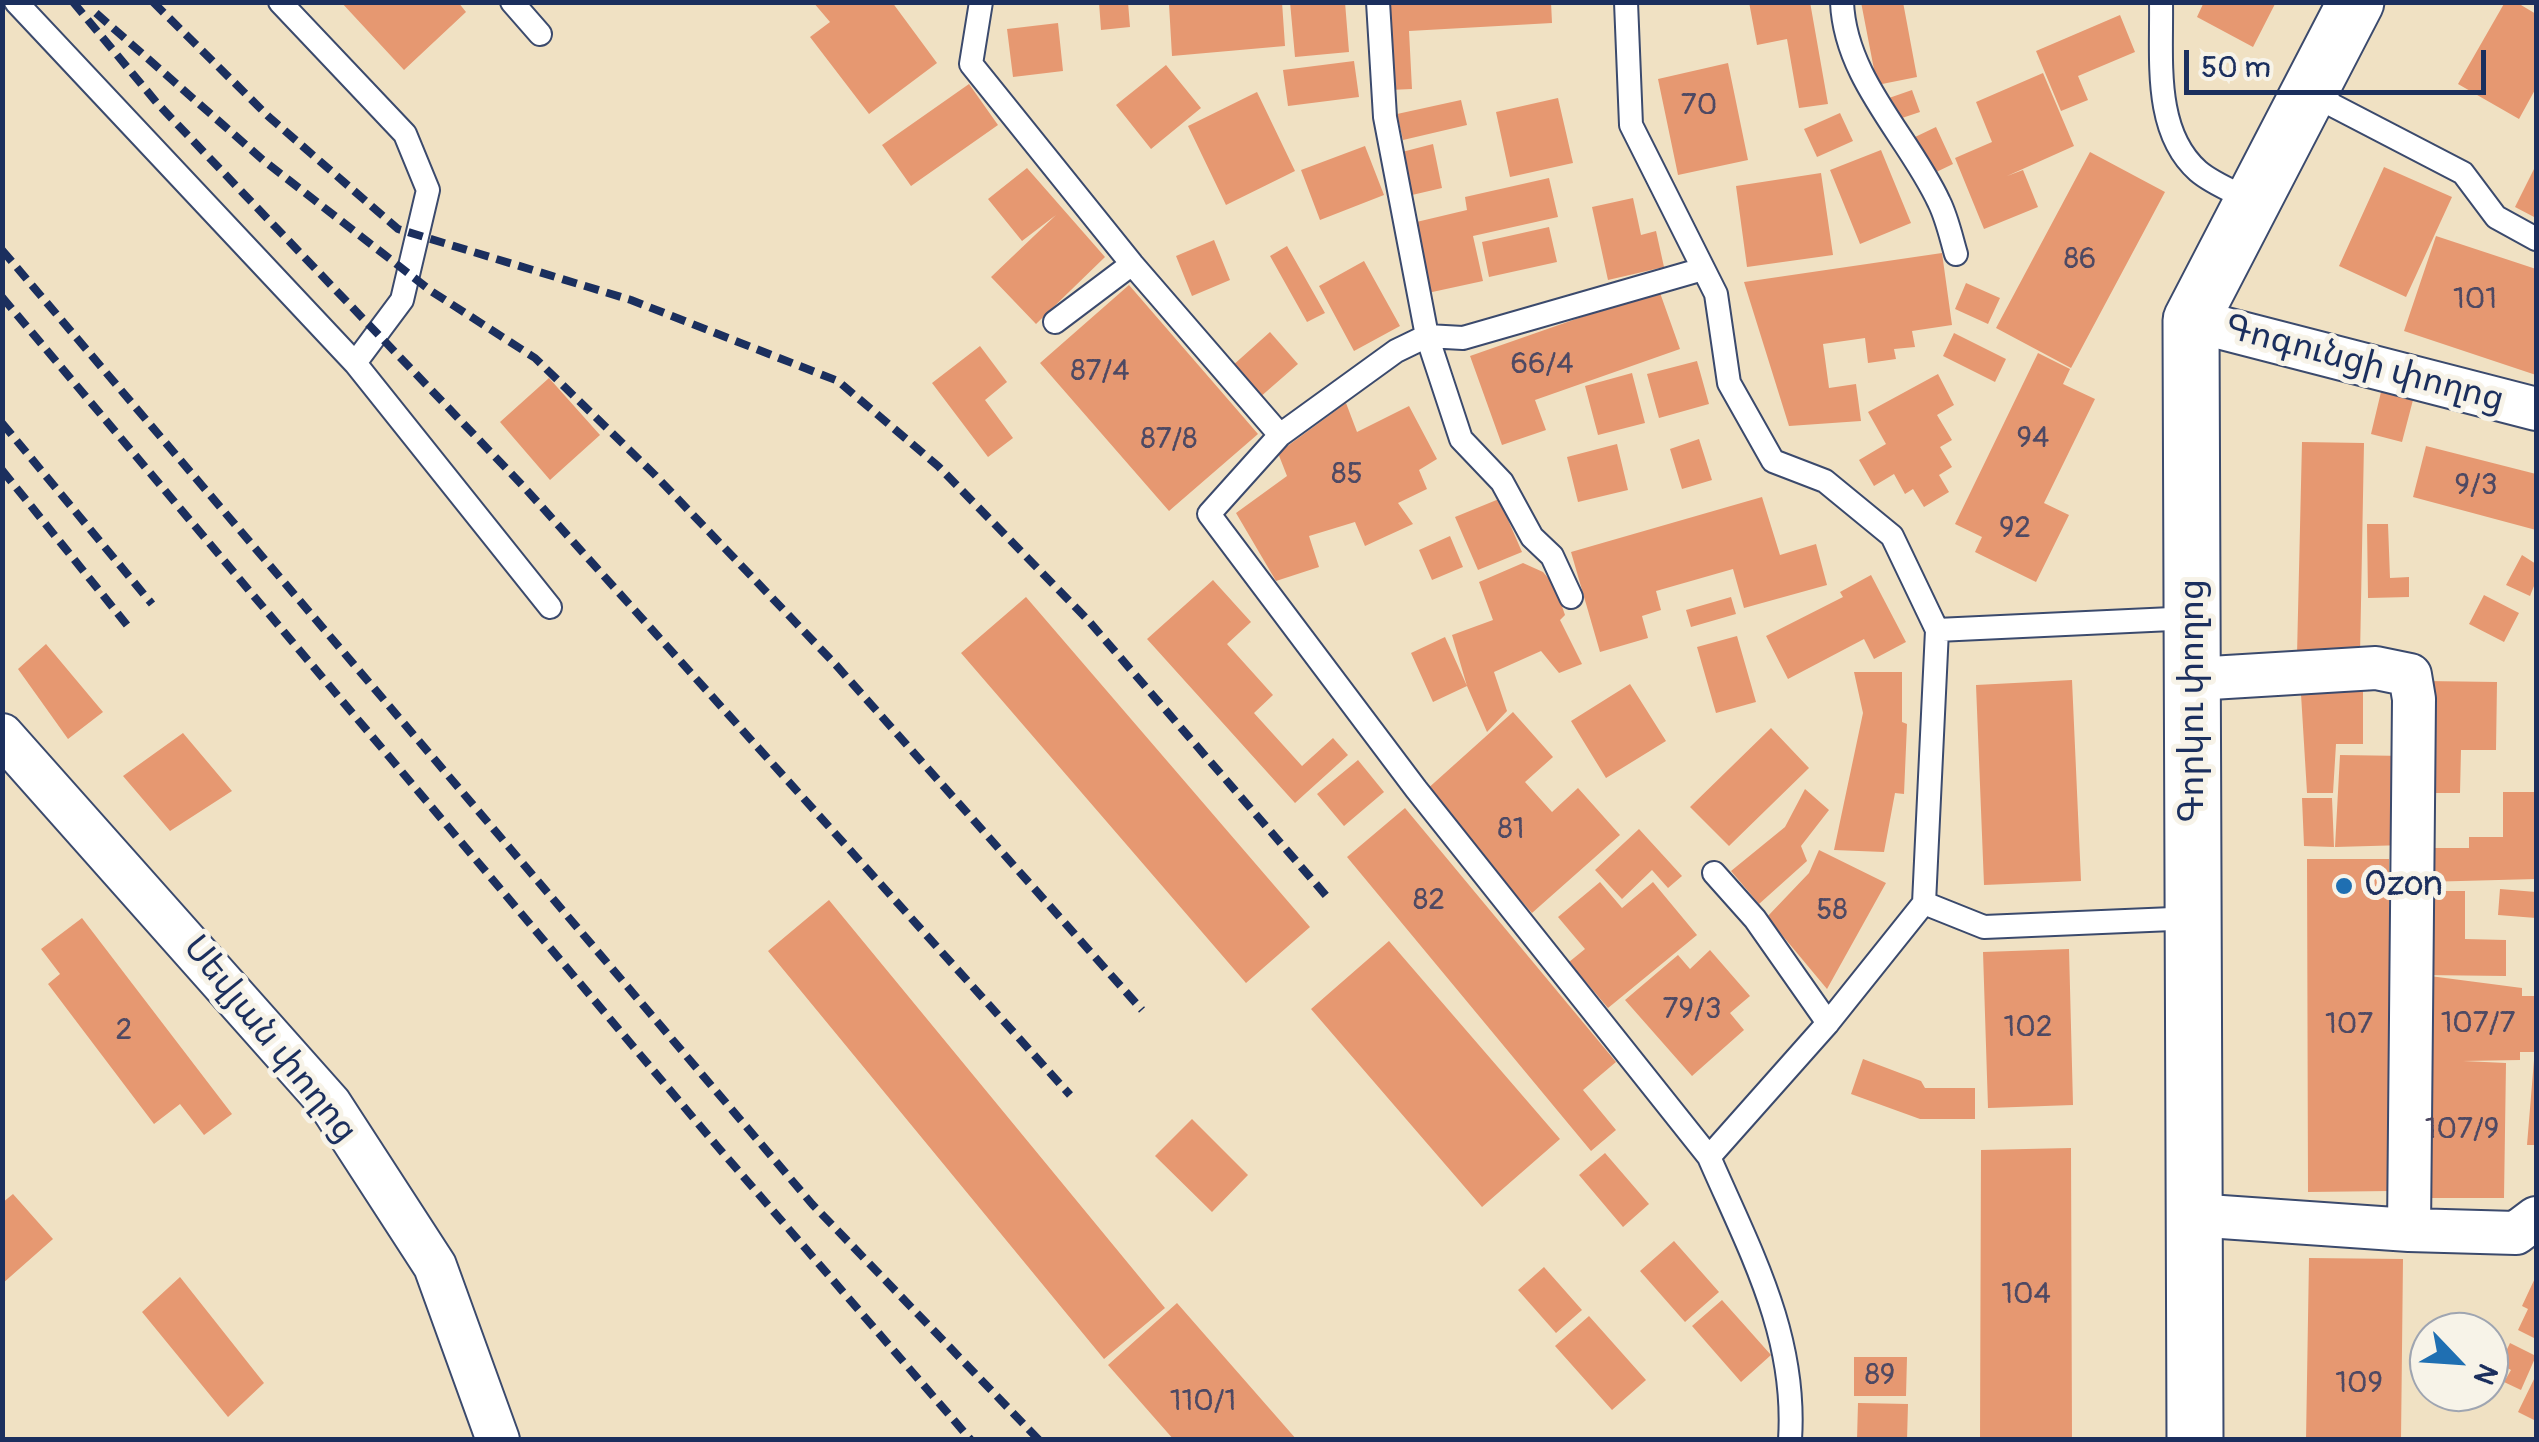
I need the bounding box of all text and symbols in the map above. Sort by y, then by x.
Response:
scale bar [2189,30,2492,92]
text: 50 m [2201,49,2271,86]
house number: 70 [1681,88,1717,124]
house number: 86 [2064,242,2096,278]
house number: 101 [2453,282,2497,318]
street label: Գոգունցի փողոց [2220,308,2508,422]
house number: 66/4 [1510,347,1574,383]
house number: 87/4 [1070,354,1130,390]
house number: 94 [2017,421,2049,457]
house number: 87/8 [1141,422,1197,458]
house number: 85 [1331,457,1363,493]
house number: 9/3 [2455,468,2497,504]
house number: 92 [1999,511,2031,547]
street label: Գորկու փողոց [2173,579,2215,823]
house number: 81 [1498,812,1524,848]
place label: Ozon [2364,865,2443,907]
marker: Ozon [2333,875,2355,897]
house number: 82 [1413,883,1445,919]
house number: 58 [1816,893,1848,929]
street label: Սեվյան փողոց [173,928,365,1152]
house number: 79/3 [1663,992,1721,1028]
house number: 107/7 [2441,1006,2515,1042]
house number: 107 [2325,1007,2373,1043]
house number: 102 [2004,1010,2052,1046]
house number: 2 [116,1013,132,1049]
house number: 107/9 [2425,1112,2499,1148]
house number: 104 [2001,1277,2051,1313]
north arrow [2409,1312,2509,1412]
house number: 89 [1865,1358,1895,1394]
text: N [2465,1358,2505,1390]
house number: 109 [2335,1366,2383,1402]
house number: 110/1 [1170,1384,1236,1420]

